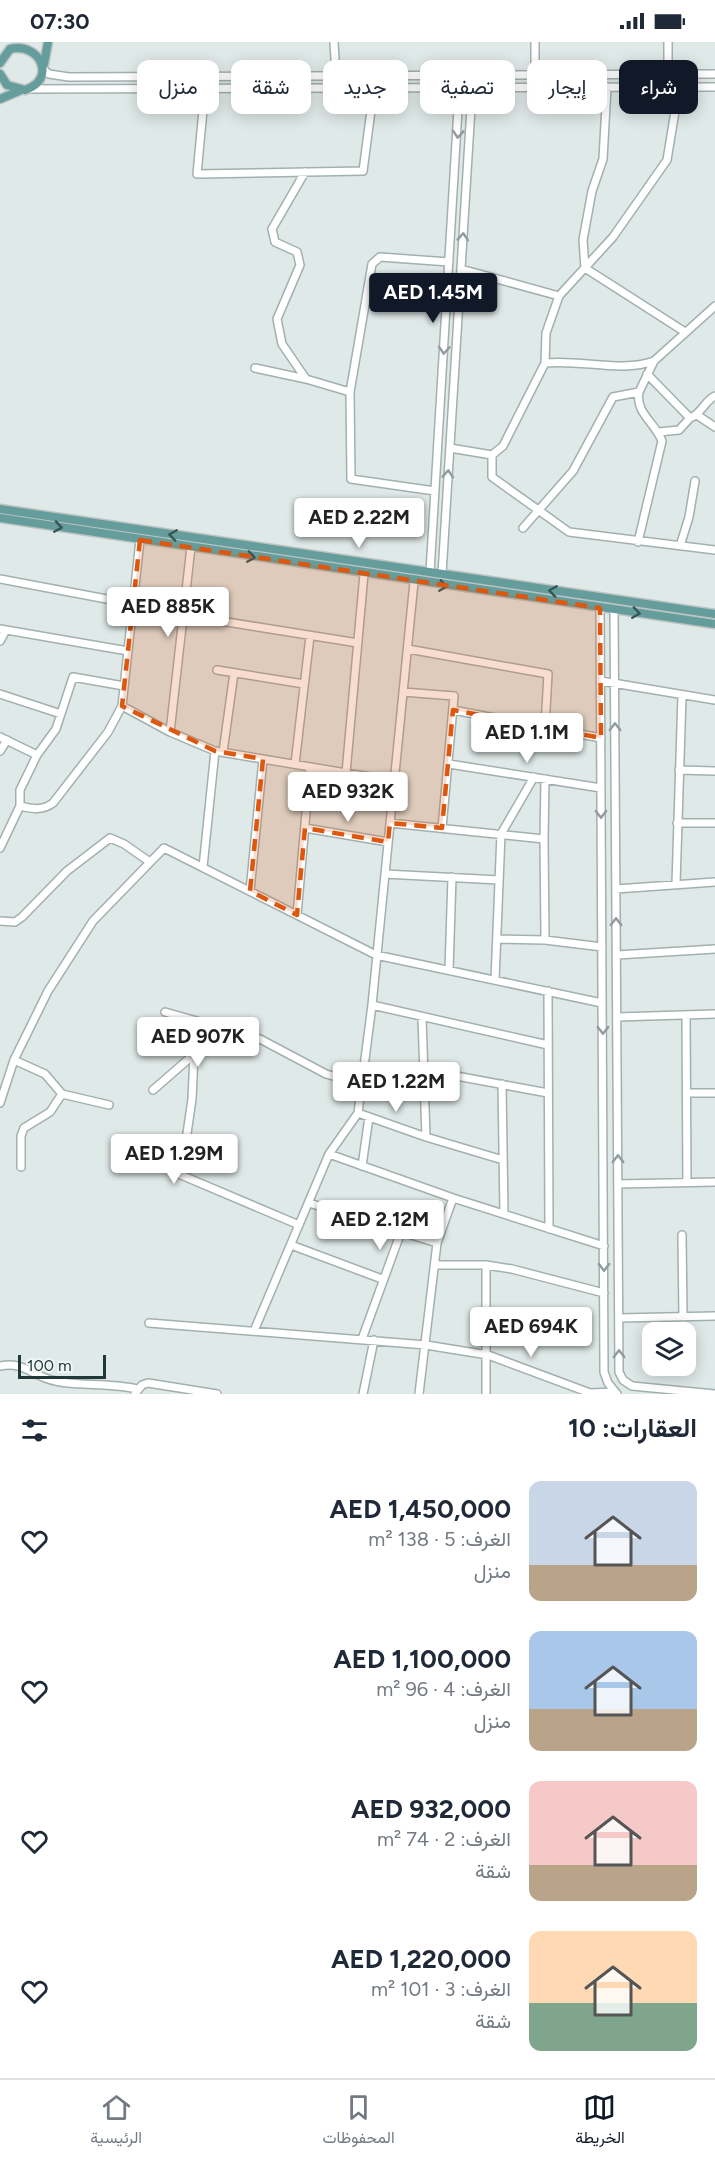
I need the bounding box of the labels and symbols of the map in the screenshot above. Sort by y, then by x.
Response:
one-way arrow [451,129,464,138]
one-way arrow [457,233,470,242]
pin: AED 1.45M [364,273,502,324]
one-way arrow [438,345,451,354]
one-way arrow [442,469,455,478]
pin: AED 2.22M [290,498,428,549]
one-way arrow [53,521,62,533]
one-way arrow [169,529,178,541]
one-way arrow [246,550,255,562]
one-way arrow [439,579,448,591]
one-way arrow [549,585,558,597]
pin: AED 885K [106,587,230,638]
one-way arrow [632,607,641,619]
pin: AED 1.1M [465,713,589,764]
one-way arrow [609,722,621,731]
pin: AED 932K [286,772,410,823]
one-way arrow [595,809,607,818]
one-way arrow [610,917,622,926]
pin: AED 907K [136,1017,260,1068]
one-way arrow [596,1025,609,1034]
pin: AED 1.22M [327,1062,465,1113]
pin: AED 1.29M [105,1134,243,1185]
one-way arrow [612,1154,624,1163]
pin: AED 2.12M [311,1200,449,1251]
one-way arrow [598,1262,610,1271]
pin: AED 694K [469,1307,593,1358]
one-way arrow [613,1349,625,1358]
scale bar [18,1352,106,1380]

